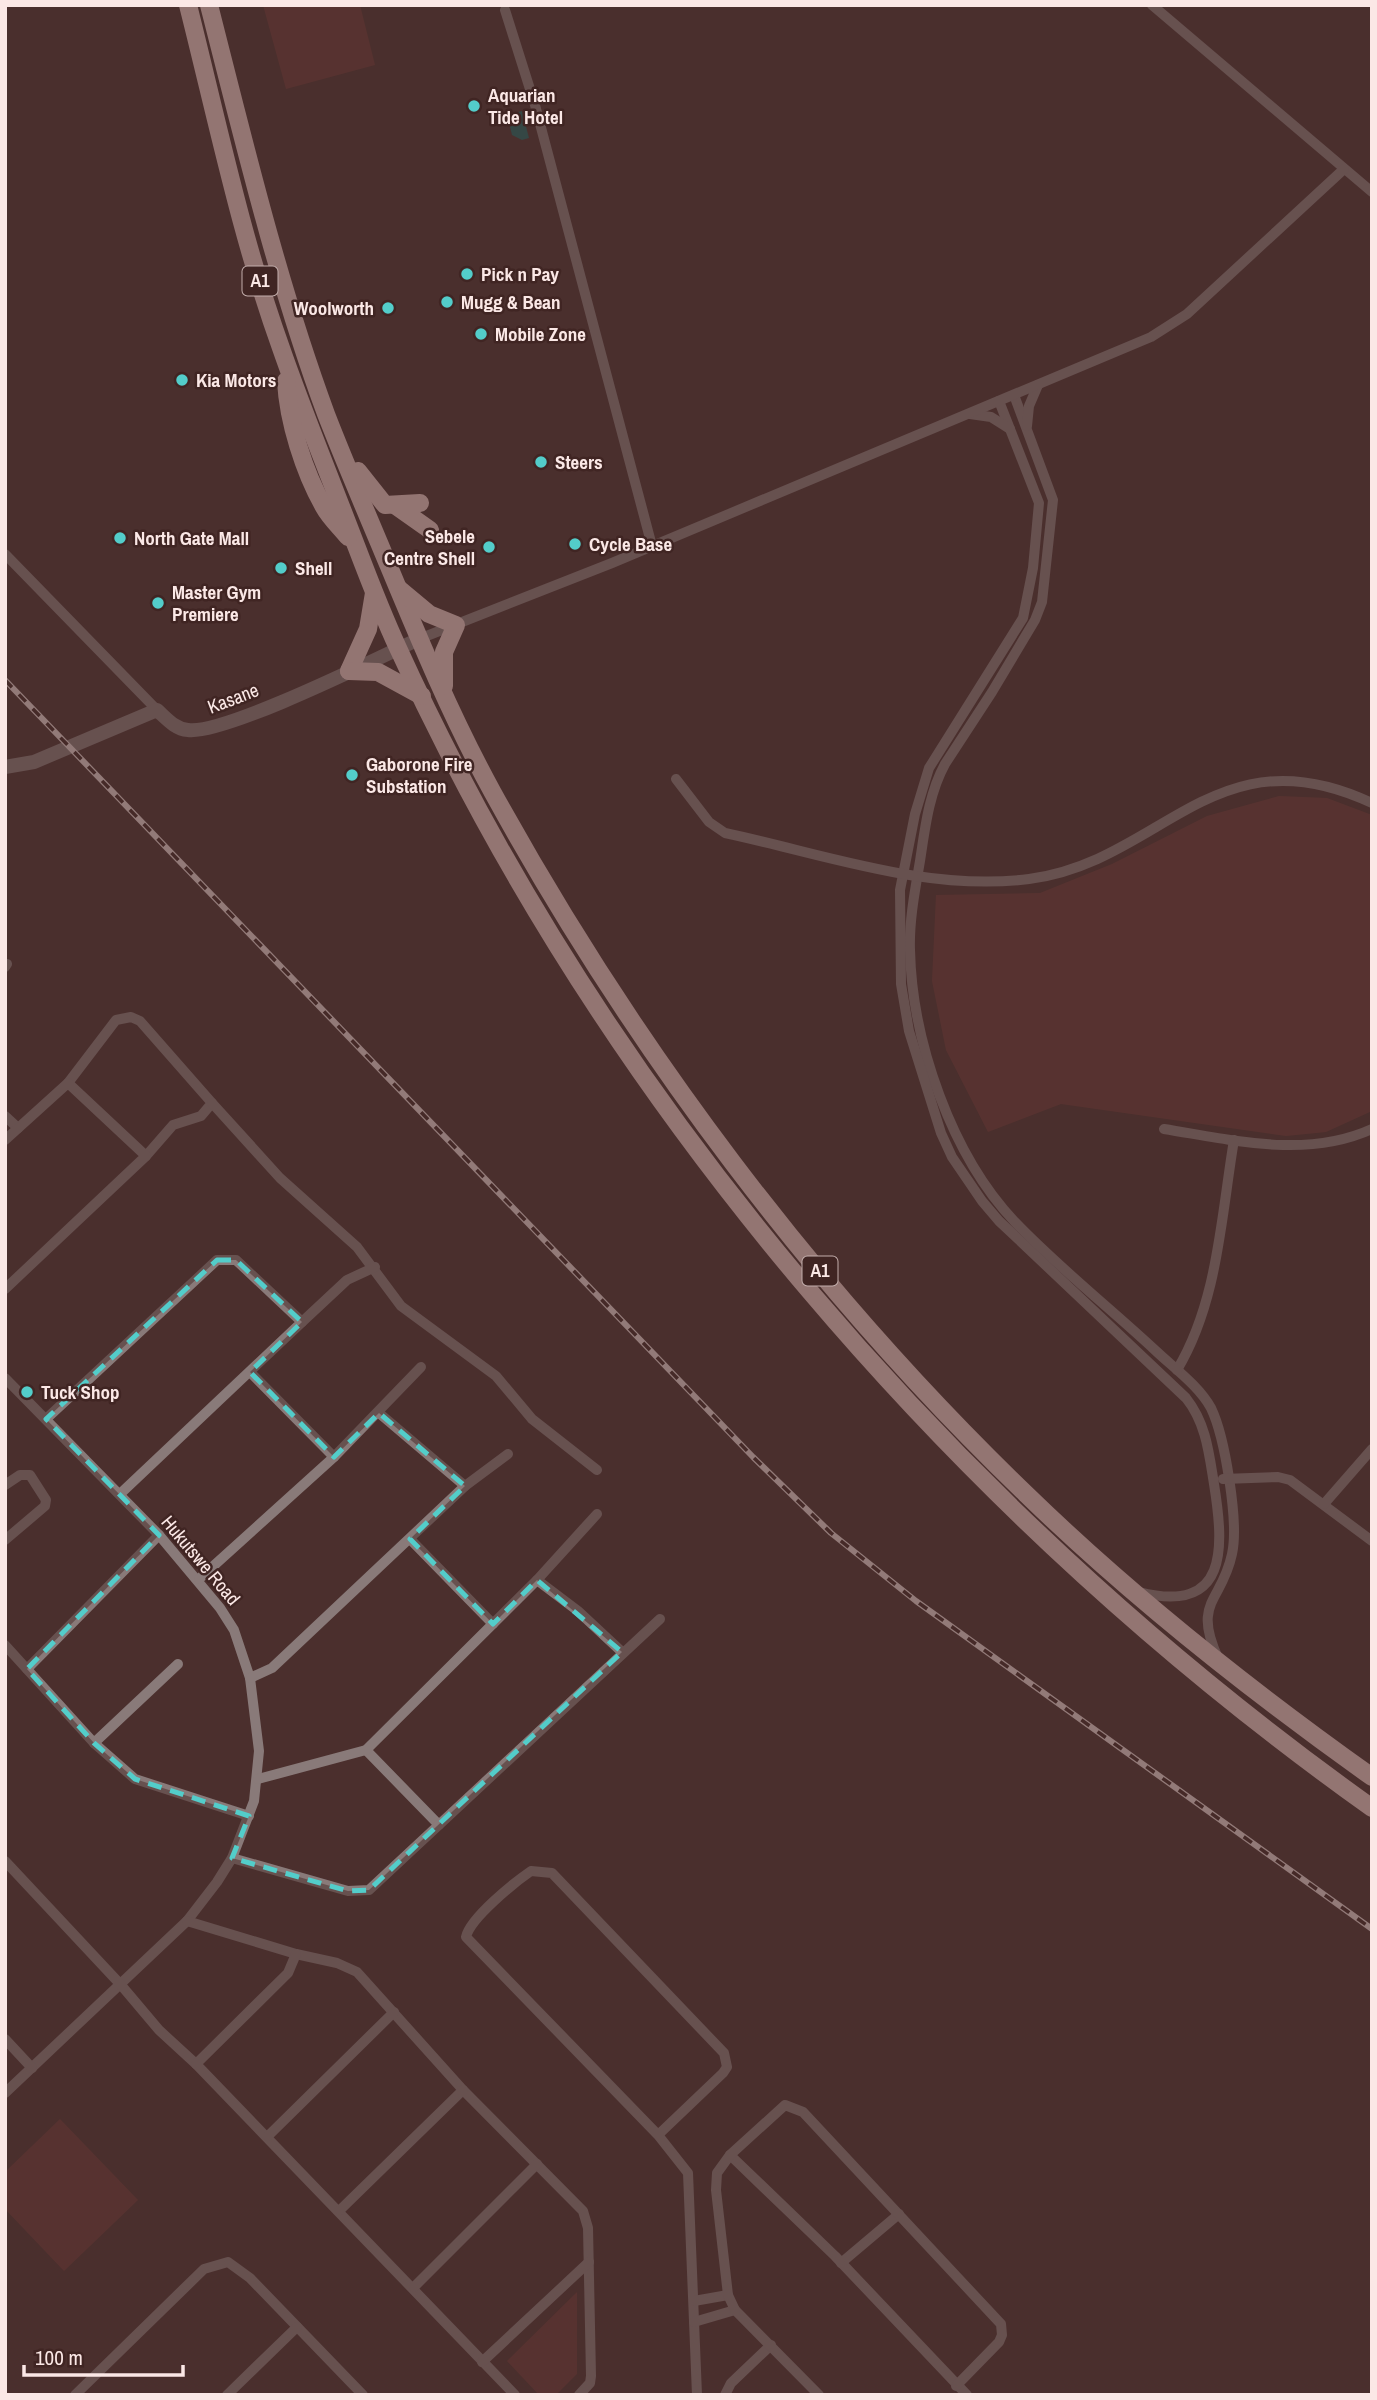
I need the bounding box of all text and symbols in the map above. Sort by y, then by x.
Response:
place label: Aquarian Tide Hotel [488,82,563,130]
marker: Aquarian Tide Hotel [466,98,482,114]
place label: Pick n Pay [481,261,559,287]
marker: Pick n Pay [459,266,475,282]
road number: A1 [243,267,278,296]
place label: Mugg & Bean [461,289,561,315]
marker: Mugg & Bean [439,294,455,310]
place label: Woolworth [294,295,374,321]
marker: Woolworth [380,300,396,316]
place label: Mobile Zone [495,321,586,347]
marker: Mobile Zone [473,326,489,342]
place label: Kia Motors [196,367,277,393]
marker: Kia Motors [174,372,190,388]
place label: Steers [555,449,603,475]
marker: Steers [533,454,549,470]
place label: Sebele Centre Shell [384,523,475,571]
place label: North Gate Mall [134,525,249,551]
marker: North Gate Mall [112,530,128,546]
place label: Cycle Base [589,531,672,557]
marker: Cycle Base [567,536,583,552]
marker: Sebele Centre Shell [481,539,497,555]
place label: Shell [295,555,332,581]
marker: Shell [273,560,289,576]
place label: Master Gym Premiere [172,579,261,627]
marker: Master Gym Premiere [150,595,166,611]
street label: Kasane [204,676,262,720]
place label: Gaborone Fire Substation [366,751,473,799]
marker: Gaborone Fire Substation [344,767,360,783]
road number: A1 [802,1256,838,1286]
place label: Tuck Shop [41,1379,120,1405]
marker: Tuck Shop [19,1384,35,1400]
street label: Hukutswe Road [156,1510,246,1610]
scale bar [24,2334,184,2378]
text: 100 m [35,2343,83,2372]

